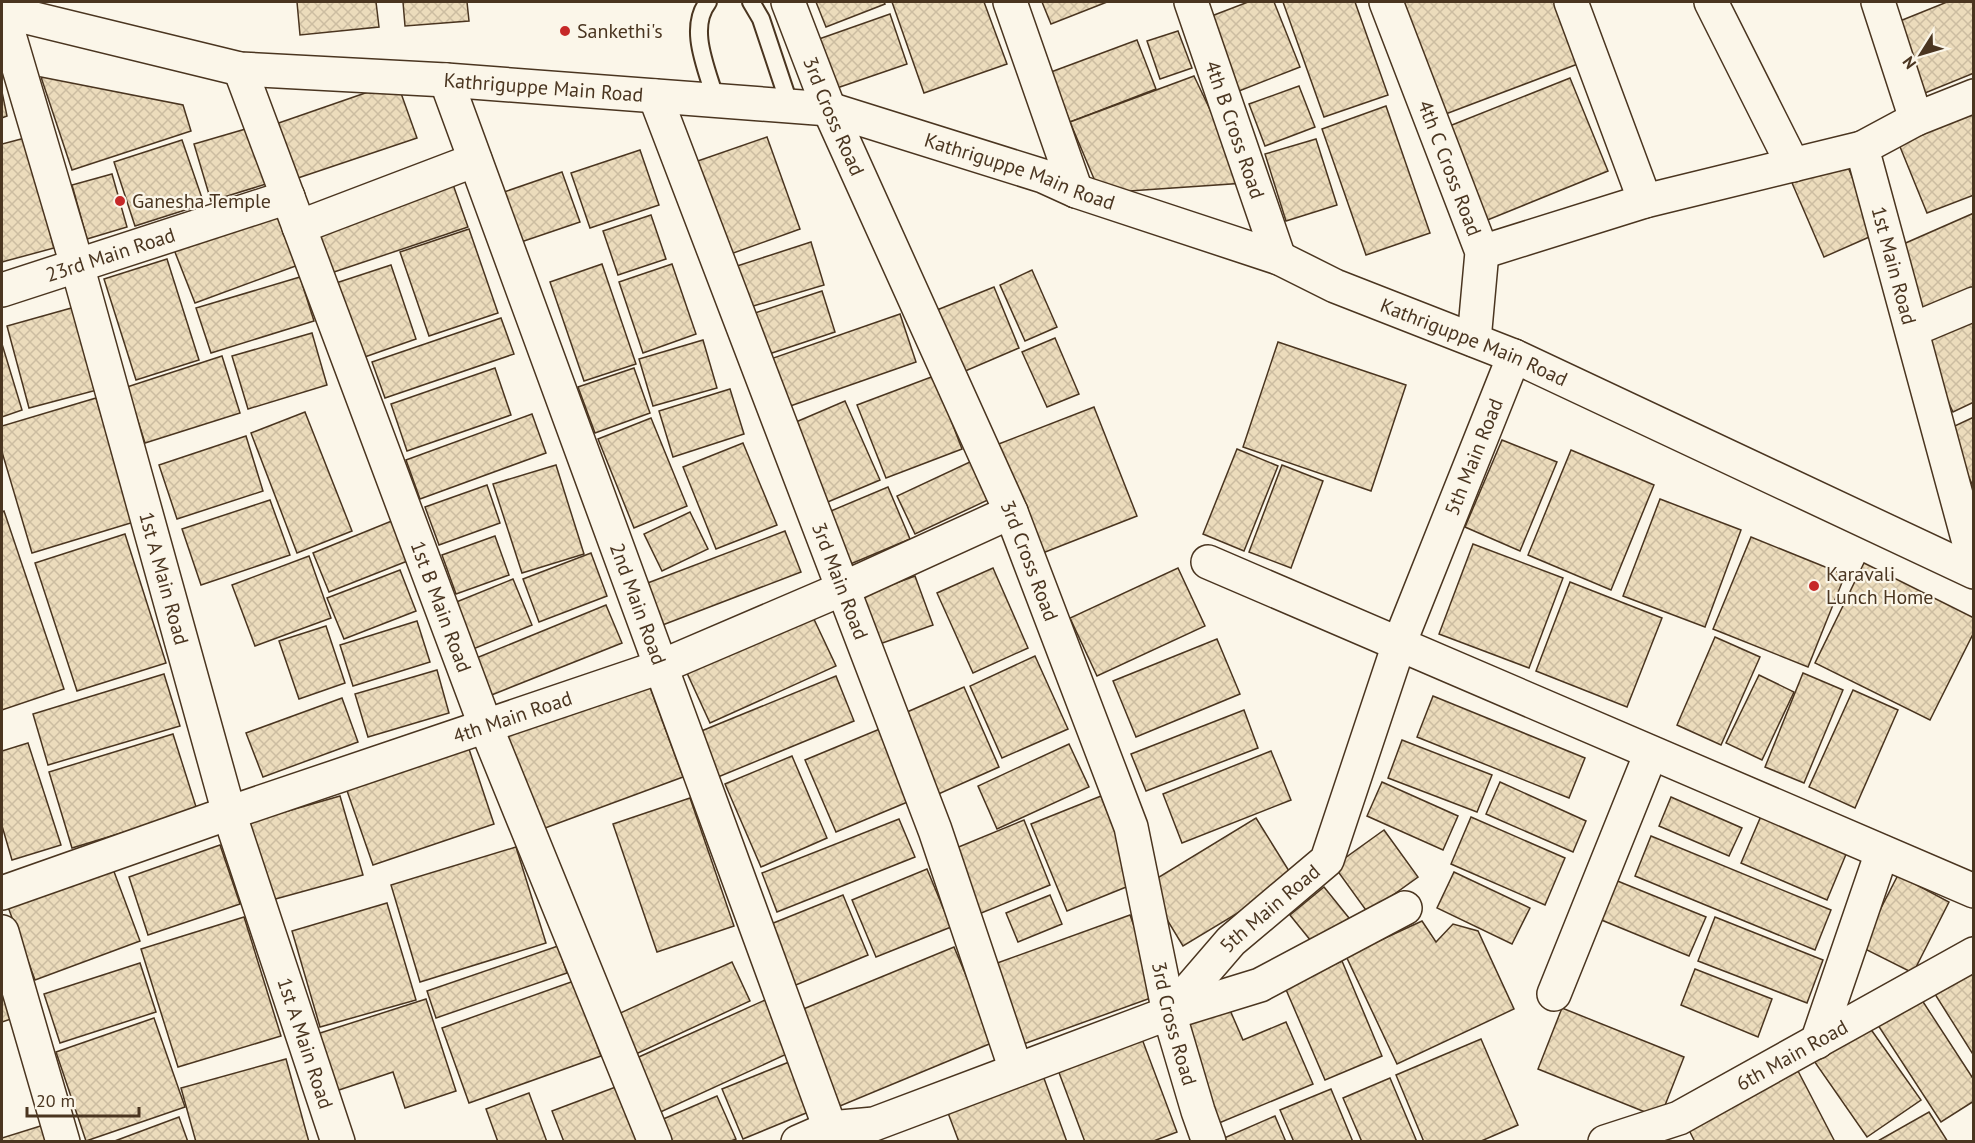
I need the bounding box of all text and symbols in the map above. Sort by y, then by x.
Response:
place label: Sankethi's [577,18,663,44]
marker: Sankethi's [558,24,572,38]
north arrow [1891,24,1951,84]
street label: 3rd Cross Road [797,53,870,180]
text: N [1898,53,1920,73]
street label: 4th B Cross Road [1199,57,1271,202]
street label: Kathriguppe Main Road [443,67,644,108]
street label: 4th C Cross Road [1412,97,1488,240]
street label: Kathriguppe Main Road [921,127,1118,216]
place label: Ganesha Temple [132,188,271,214]
marker: Ganesha Temple [113,194,127,208]
street label: 1st Main Road [1865,204,1922,327]
street label: 23rd Main Road [42,222,178,288]
street label: Kathriguppe Main Road [1377,292,1572,392]
street label: 5th Main Road [1439,395,1509,519]
street label: 3rd Cross Road [995,496,1064,625]
street label: 1st A Main Road [133,509,195,648]
street label: 3rd Main Road [806,519,874,643]
street label: 1st B Main Road [405,537,477,676]
street label: 2nd Main Road [604,539,672,668]
place label: Karavali Lunch Home [1826,561,1934,610]
marker: Karavali Lunch Home [1807,579,1821,593]
street label: 4th Main Road [450,685,575,749]
street label: 5th Main Road [1214,858,1325,958]
street label: 3rd Cross Road [1146,959,1203,1088]
street label: 1st A Main Road [271,974,339,1112]
street label: 6th Main Road [1732,1014,1852,1097]
scale bar [27,1080,140,1118]
text: 20 m [36,1089,75,1112]

